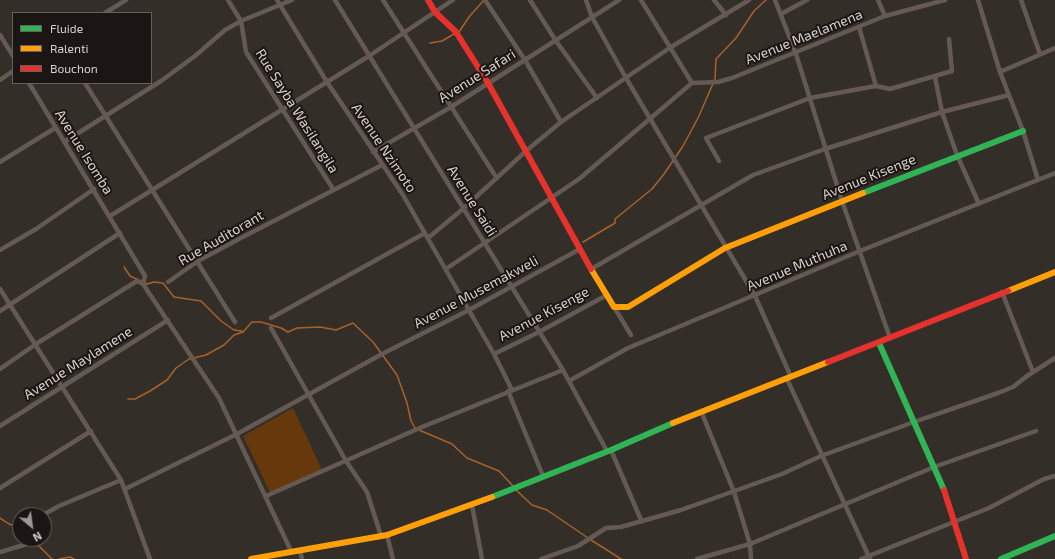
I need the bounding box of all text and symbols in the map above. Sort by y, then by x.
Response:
street label: Avenue Maelamena [743,6,865,68]
legend [12,12,152,84]
text: Fluide [50,21,83,35]
text: Ralenti [50,41,89,55]
street label: Rue Sayba Wasilangila [252,46,342,176]
street label: Avenue Safari [435,46,519,106]
text: Bouchon [50,61,98,75]
street label: Avenue Nzimoto [348,100,420,196]
street label: Avenue Isomba [51,107,117,197]
street label: Avenue Kisenge [820,151,918,203]
street label: Avenue Saidi [444,162,500,240]
street label: Rue Auditorant [175,207,267,269]
street label: Avenue Muthuha [744,237,850,295]
street label: Avenue Musemakweli [411,252,541,332]
street label: Avenue Kisenge [496,283,592,345]
street label: Avenue Maylamene [21,323,135,403]
north arrow [12,507,52,547]
text: N [31,529,44,545]

